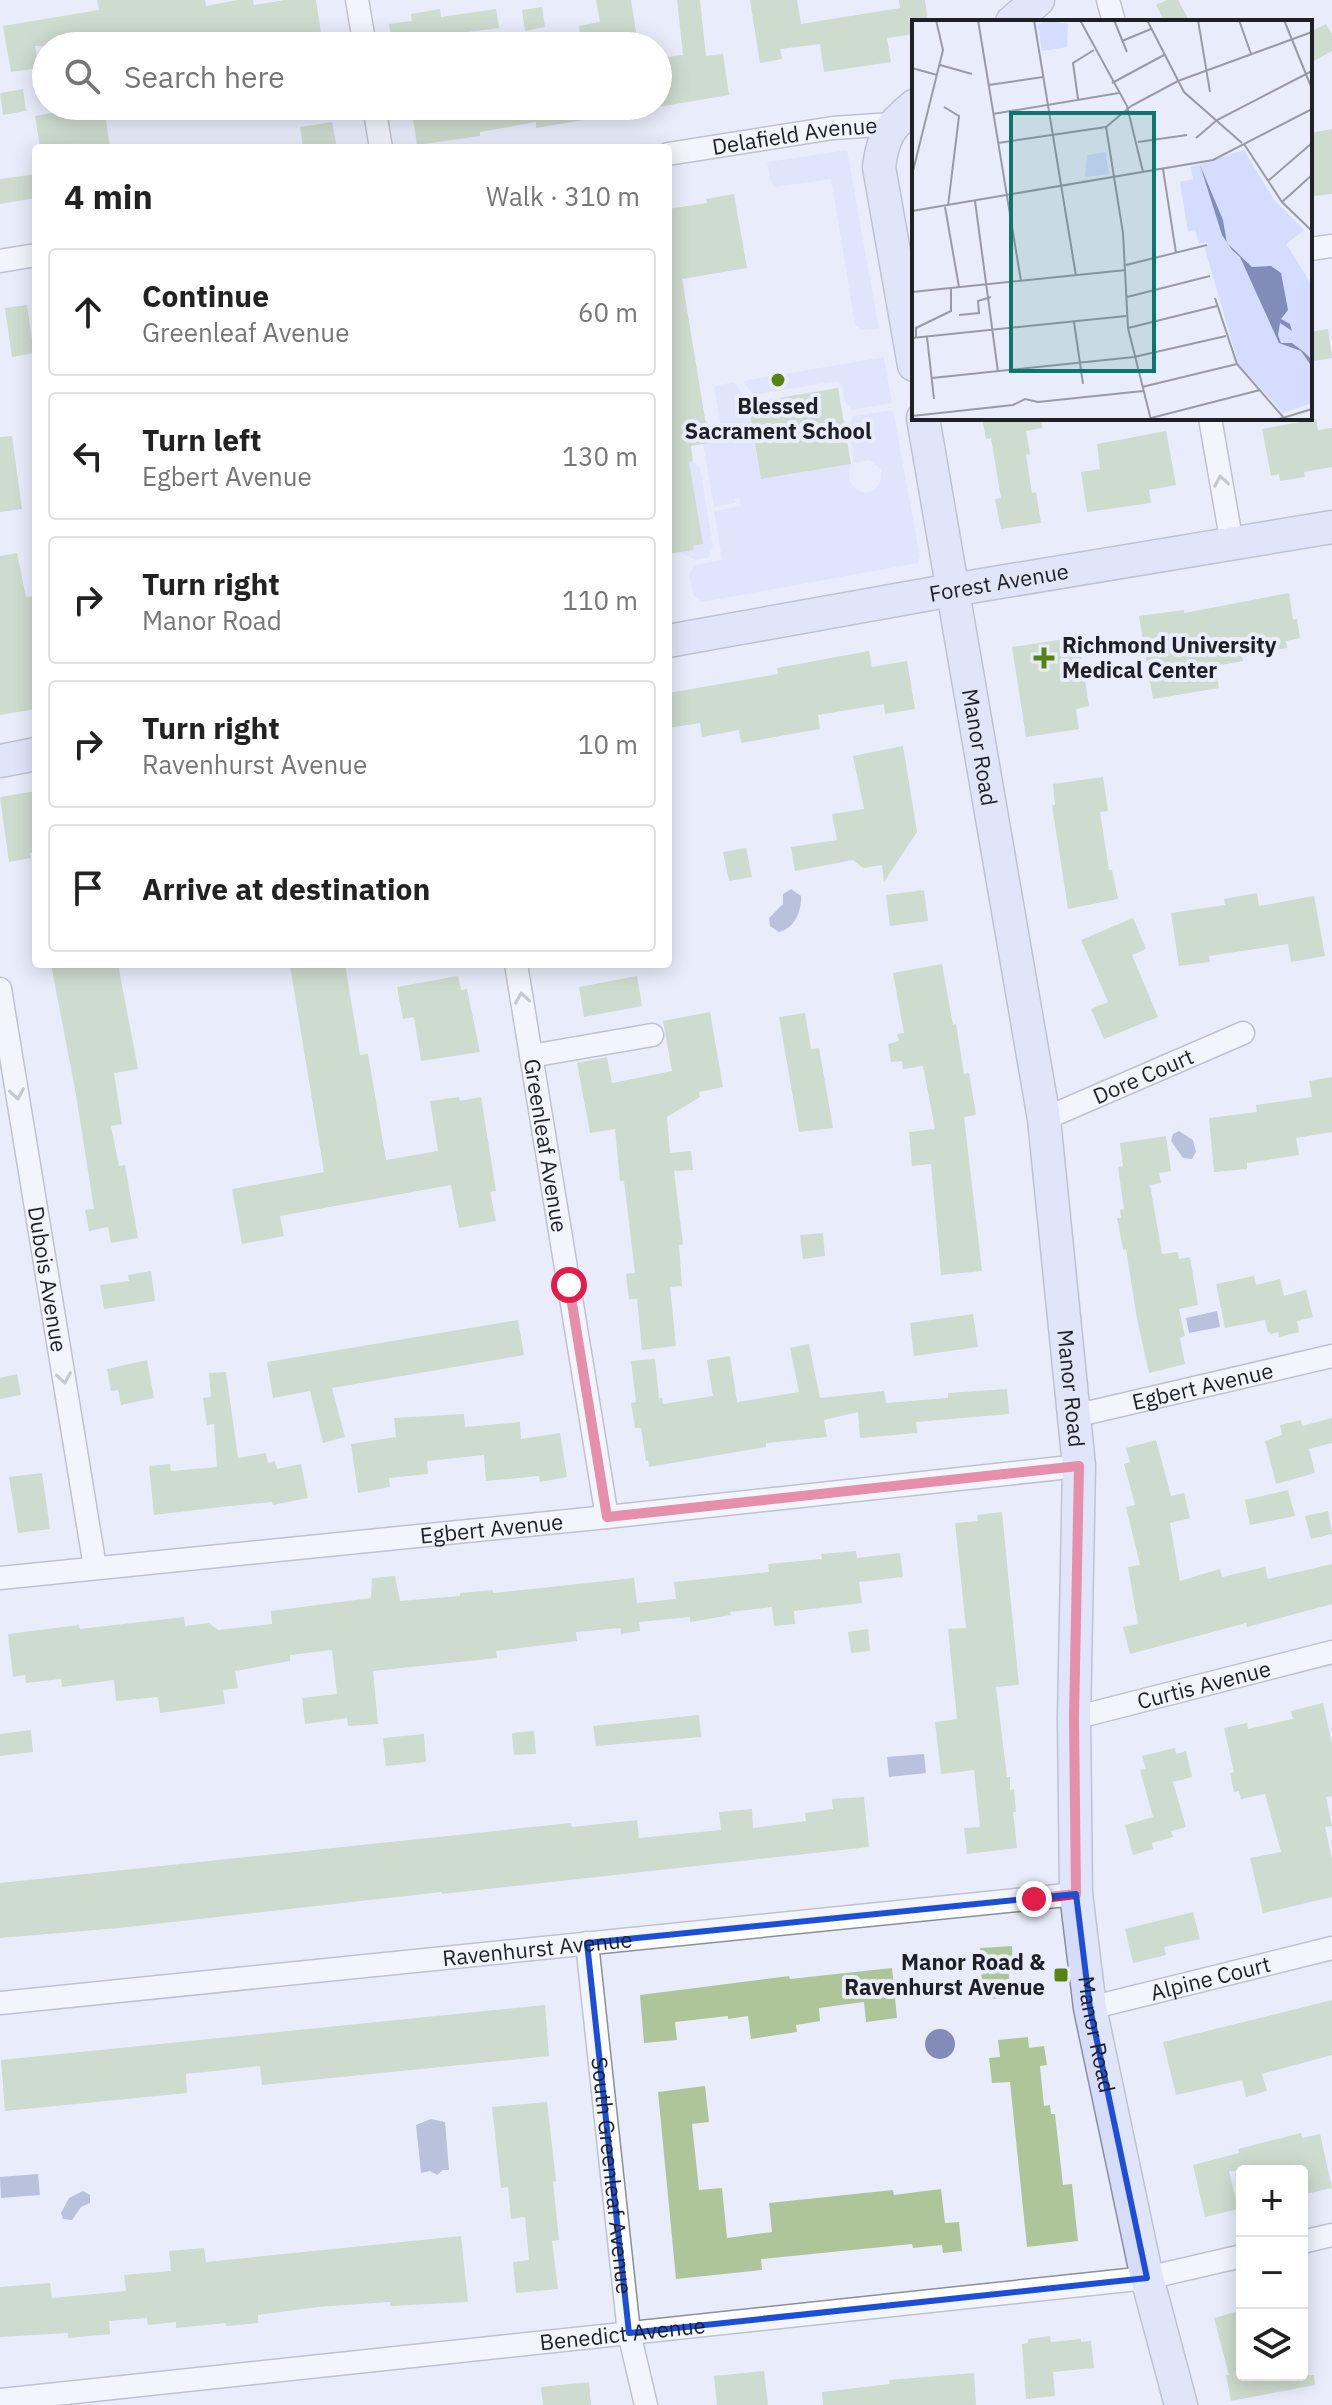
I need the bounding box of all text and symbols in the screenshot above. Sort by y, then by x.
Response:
inset map [912,20,1312,420]
search box [32,32,672,120]
icon: search [60,54,104,98]
text: Search here [124,57,285,96]
street label: Delafield Avenue [710,110,878,161]
text: 4 min [64,174,153,218]
text: Walk · 310 m [486,179,640,213]
text: Continue [142,276,269,315]
icon: ahead [66,290,110,334]
text: 60 m [578,295,638,329]
text: Greenleaf Avenue [142,315,349,349]
marker: Blessed Sacrament School [769,371,787,389]
place label: Blessed Sacrament School [684,391,872,445]
text: Turn left [142,420,261,459]
icon: left [66,434,110,478]
text: 130 m [562,439,638,473]
text: Egbert Avenue [142,459,312,493]
one-way arrow [1213,474,1230,488]
street label: Forest Avenue [927,556,1071,608]
text: Turn right [142,564,280,603]
icon: right [66,578,110,622]
text: 110 m [562,583,638,617]
text: Manor Road [142,603,282,637]
place label: Richmond University Medical Center [1062,630,1277,684]
marker: Richmond University Medical Center [1033,647,1055,669]
street label: Manor Road [956,686,1005,808]
text: Turn right [142,708,280,747]
icon: right [66,722,110,766]
text: 10 m [578,727,638,761]
text: Ravenhurst Avenue [142,747,367,781]
icon: arrive [66,866,110,910]
text: Arrive at destination [142,869,430,908]
one-way arrow [514,991,531,1005]
street label: Dore Court [1088,1041,1198,1110]
street label: Greenleaf Avenue [518,1057,575,1234]
one-way arrow [8,1087,25,1101]
street label: Dubois Avenue [22,1204,74,1354]
route start [551,1267,587,1303]
street label: Manor Road [1051,1328,1092,1449]
street label: Egbert Avenue [1129,1355,1276,1416]
one-way arrow [54,1371,71,1385]
street label: Egbert Avenue [418,1506,564,1550]
street label: Curtis Avenue [1134,1653,1274,1715]
route end [1016,1881,1052,1917]
street label: Ravenhurst Avenue [441,1924,634,1972]
place label: Manor Road & Ravenhurst Avenue [844,1947,1045,2001]
street label: Alpine Court [1147,1949,1273,2006]
marker: Manor Road & Ravenhurst Avenue [1052,1966,1070,1984]
street label: Manor Road [1072,1974,1122,2095]
street label: South Greenleaf Avenue [585,2055,640,2296]
map controls [1236,2165,1308,2381]
button: + [1236,2165,1308,2237]
button: − [1236,2237,1308,2309]
button: layers [1236,2309,1308,2381]
street label: Benedict Avenue [538,2310,707,2357]

